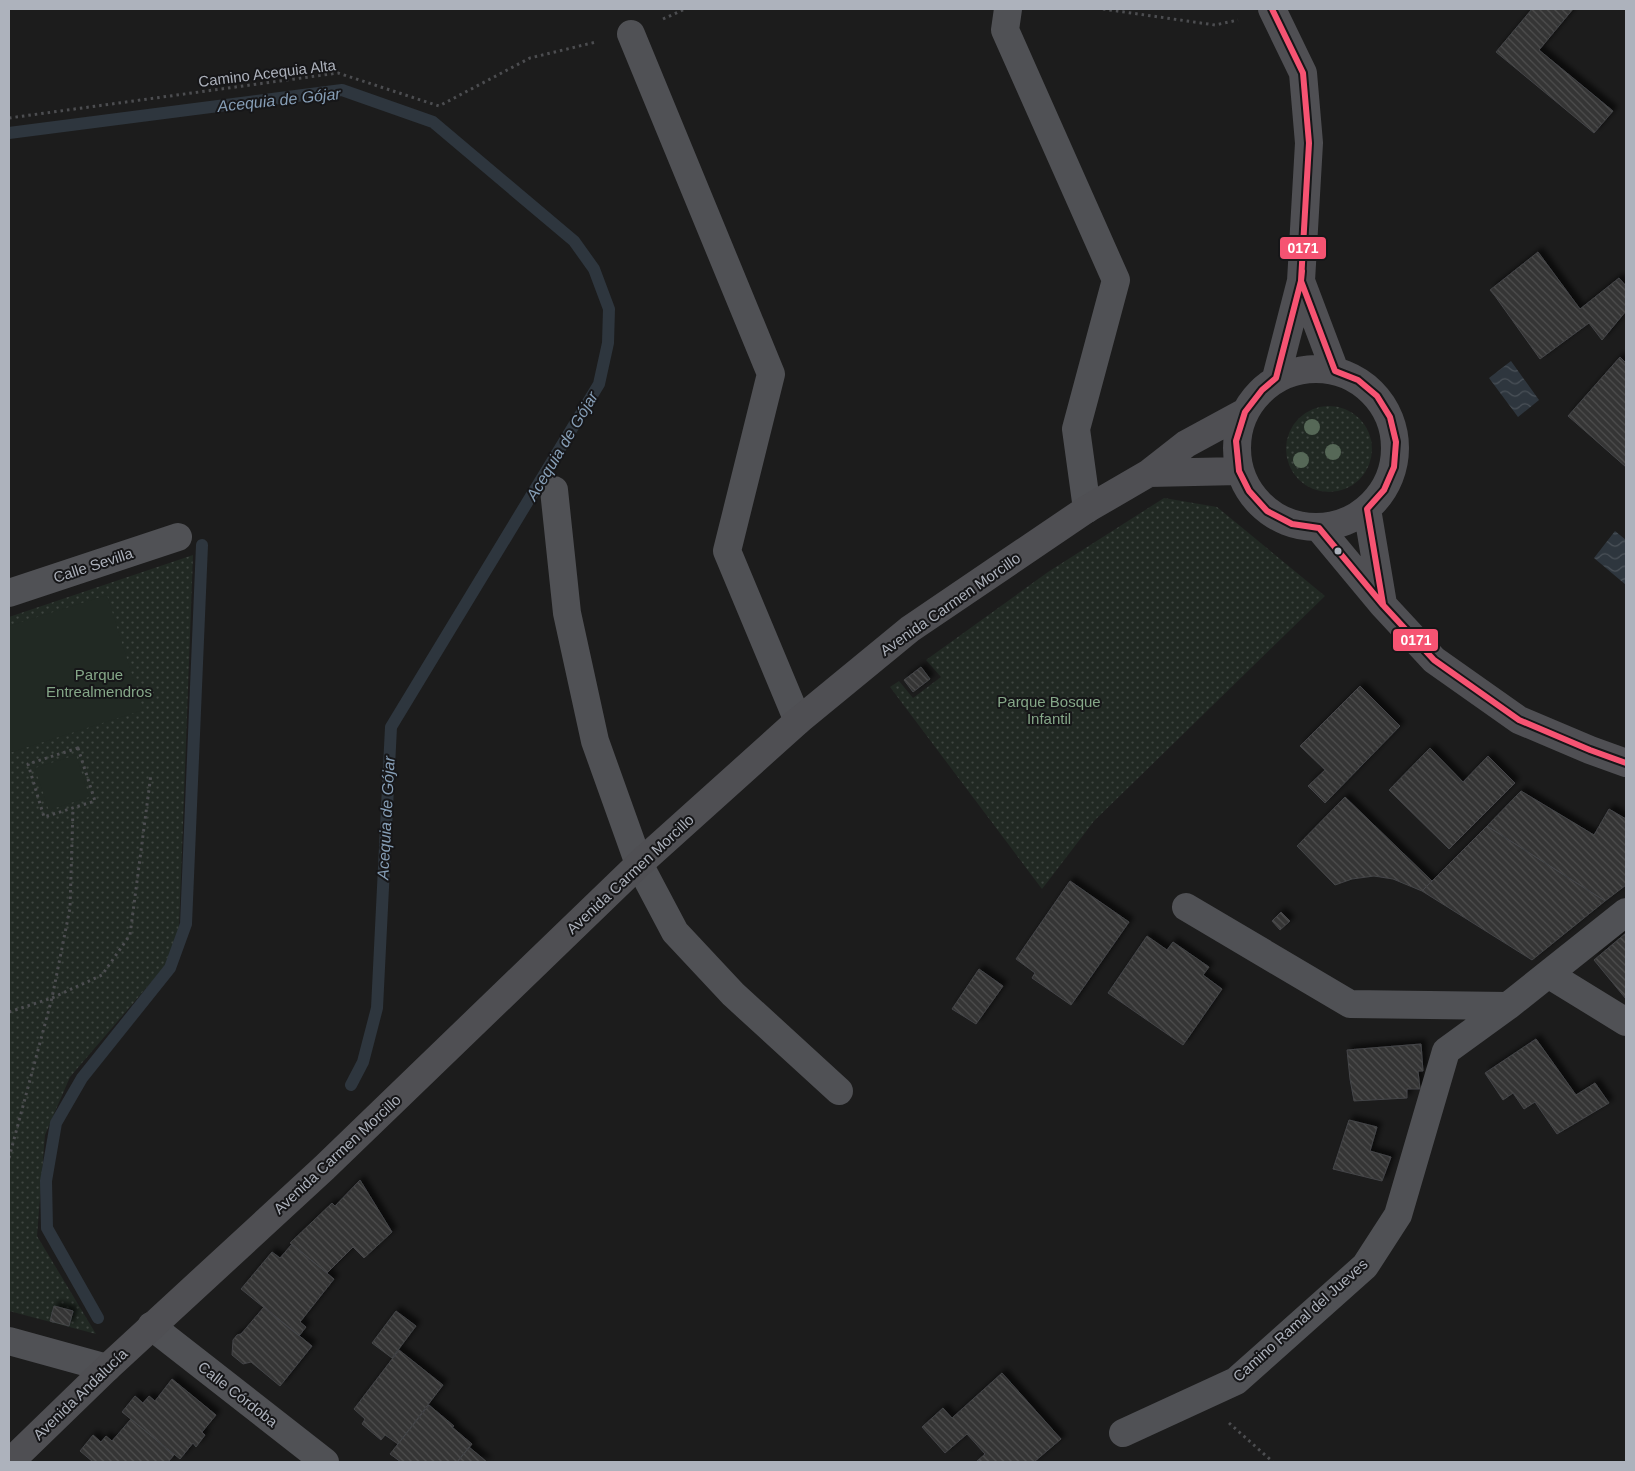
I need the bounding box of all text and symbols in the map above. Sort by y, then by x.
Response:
street label: Camino Acequia Alta [197,56,337,90]
water label: Acequia de Gójar [216,85,342,115]
line badge: 0171 [1279,236,1327,260]
text: 0171 [1287,240,1319,256]
water label: Acequia de Gójar [522,388,601,504]
street label: Calle Sevilla [51,544,135,586]
unlabelled marker [1333,546,1343,556]
street label: Avenida Carmen Morcillo [877,549,1023,659]
line badge: 0171 [1392,628,1439,652]
text: 0171 [1400,632,1432,648]
park label: Parque Entrealmendros [46,666,152,700]
park label: Parque Bosque Infantil [997,693,1101,727]
water label: Acequia de Gójar [374,755,398,881]
street label: Avenida Carmen Morcillo [563,811,697,937]
street label: Avenida Carmen Morcillo [270,1091,404,1217]
street label: Camino Ramal del Jueves [1229,1255,1371,1385]
street label: Avenida Andalucía [29,1344,131,1443]
street label: Calle Córdoba [195,1358,282,1431]

